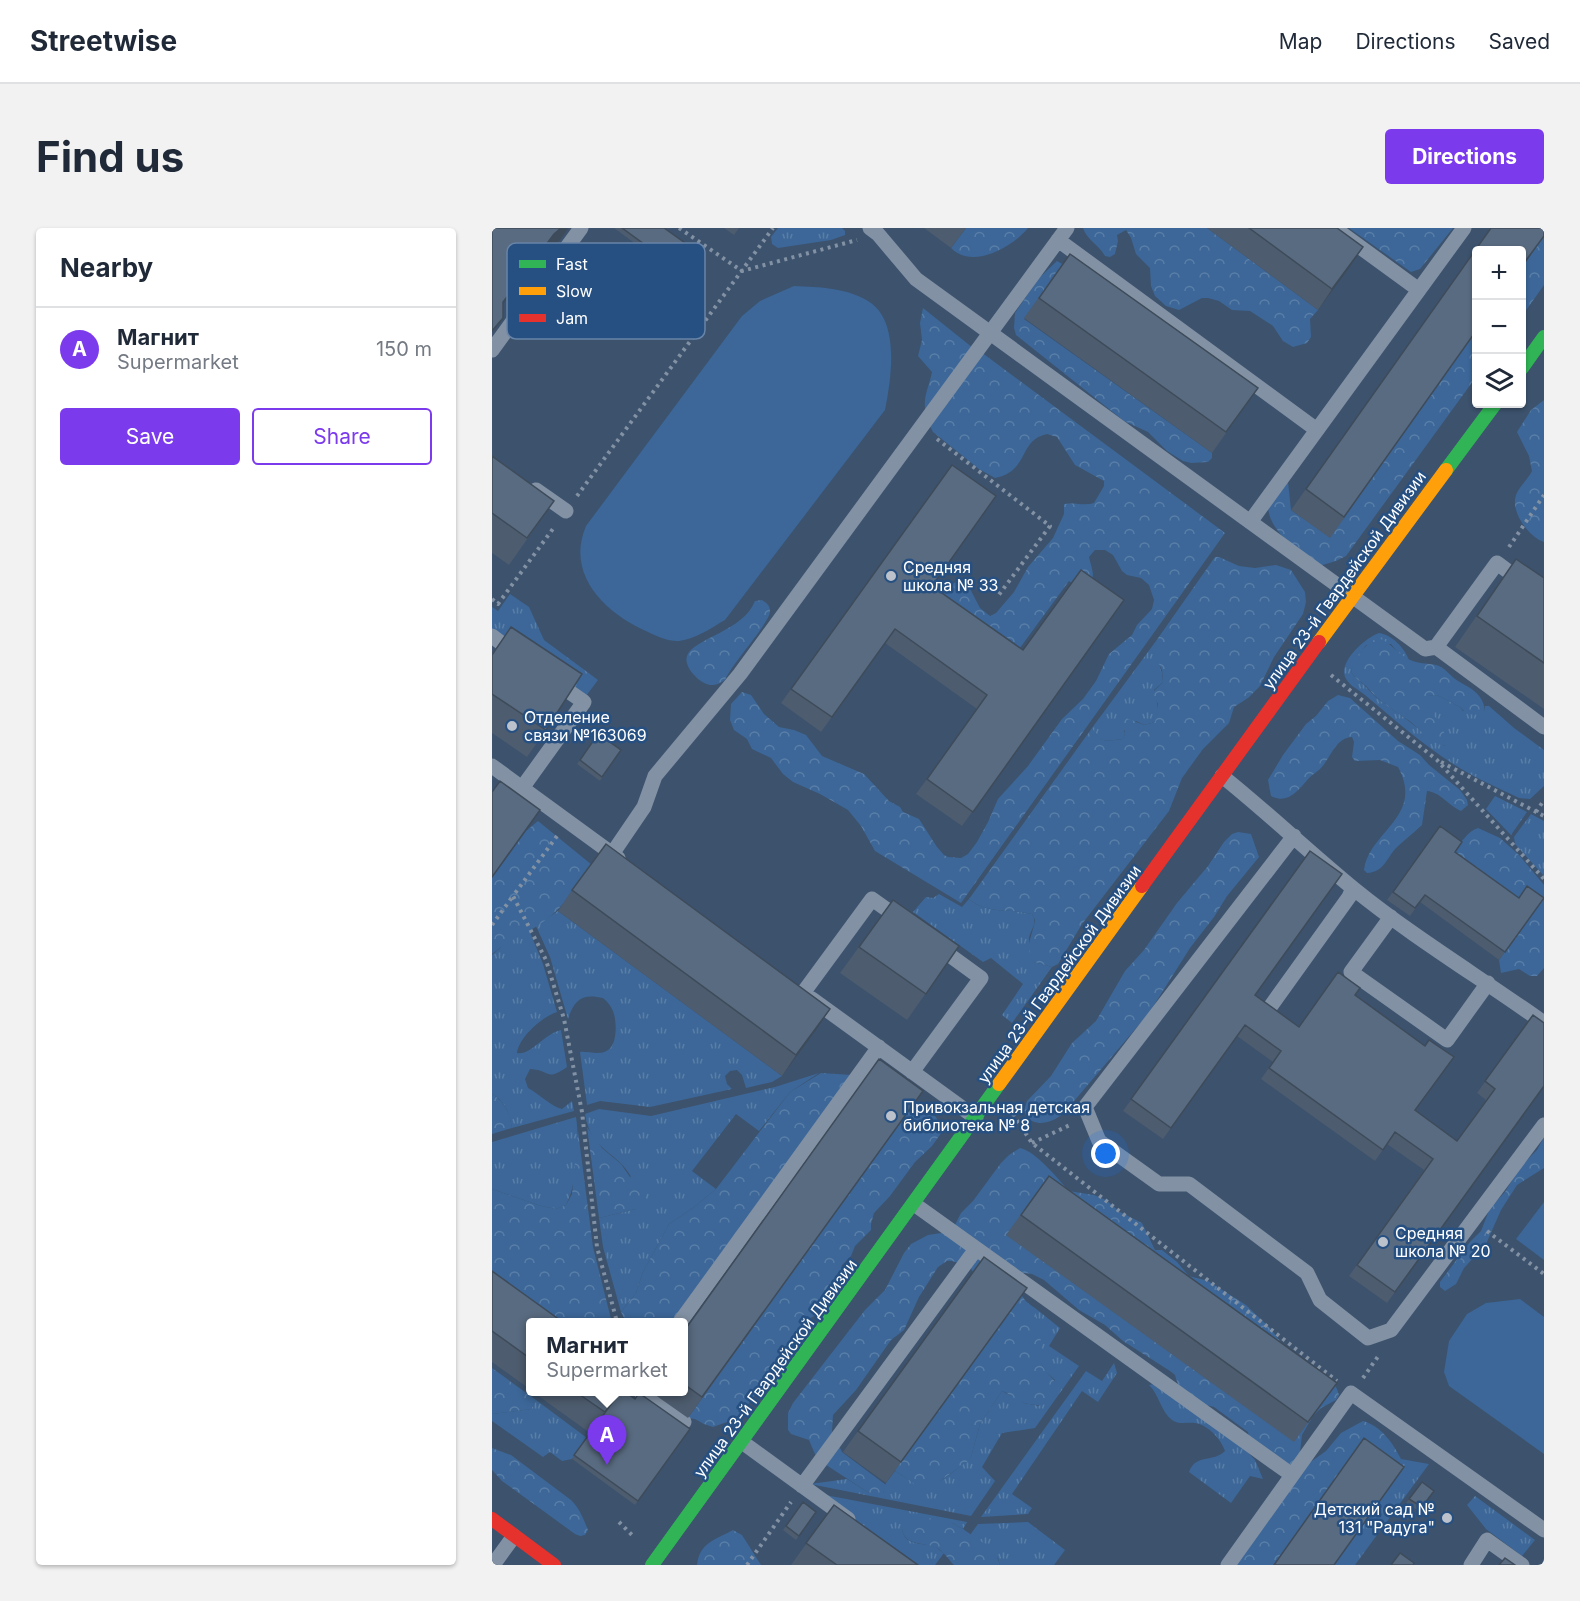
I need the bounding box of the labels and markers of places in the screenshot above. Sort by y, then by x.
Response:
place label: Средняя школа № 33 [903,557,999,595]
marker: Средняя школа № 33 [884,569,898,583]
place label: Отделение связи №163069 [524,707,647,745]
marker: Отделение связи №163069 [505,719,519,733]
place label: Привокзальная детская библиотека № 8 [903,1097,1090,1135]
marker: Привокзальная детская библиотека № 8 [884,1109,898,1123]
place label: Средняя школа № 20 [1395,1223,1491,1261]
marker: Средняя школа № 20 [1376,1235,1390,1249]
pin: A [588,1416,626,1465]
place label: Детский сад № 131 "Радуга" [1314,1499,1435,1537]
marker: Детский сад № 131 "Радуга" [1440,1511,1454,1525]

